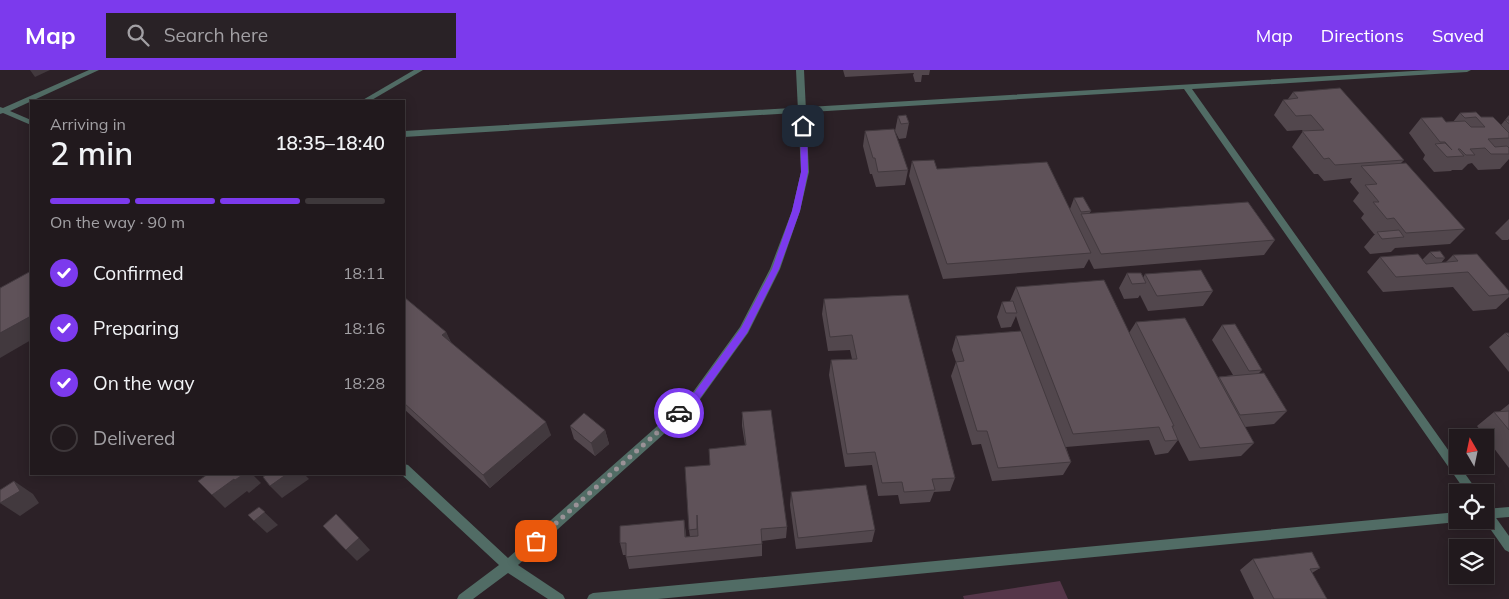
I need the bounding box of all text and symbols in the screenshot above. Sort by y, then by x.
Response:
search box [106,13,456,58]
text: Map [25,20,76,50]
icon: search [124,21,152,49]
text: Search here [164,23,268,47]
text: Map [1256,24,1293,47]
text: Directions [1321,24,1404,47]
text: Saved [1432,24,1484,47]
pin [782,105,824,147]
icon: home [789,112,817,140]
text: Arriving in [50,114,126,134]
text: 18:35–18:40 [275,131,385,155]
text: 2 min [50,133,133,173]
text: On the way · 90 m [50,212,185,232]
icon: check [50,259,78,287]
text: Confirmed [93,261,184,285]
text: 18:11 [343,263,385,283]
icon: check [50,314,78,342]
text: Preparing [93,316,179,340]
text: 18:16 [343,318,385,338]
icon: check [50,369,78,397]
text: On the way [93,371,195,395]
text: 18:28 [343,373,385,393]
courier [654,388,704,438]
icon: car [665,399,693,427]
text: Delivered [93,426,175,450]
north arrow [1449,429,1494,474]
map controls [1449,429,1494,584]
button: locate [1449,484,1494,529]
pin [515,520,557,562]
icon: bag [522,527,550,555]
button: layers [1449,539,1494,584]

